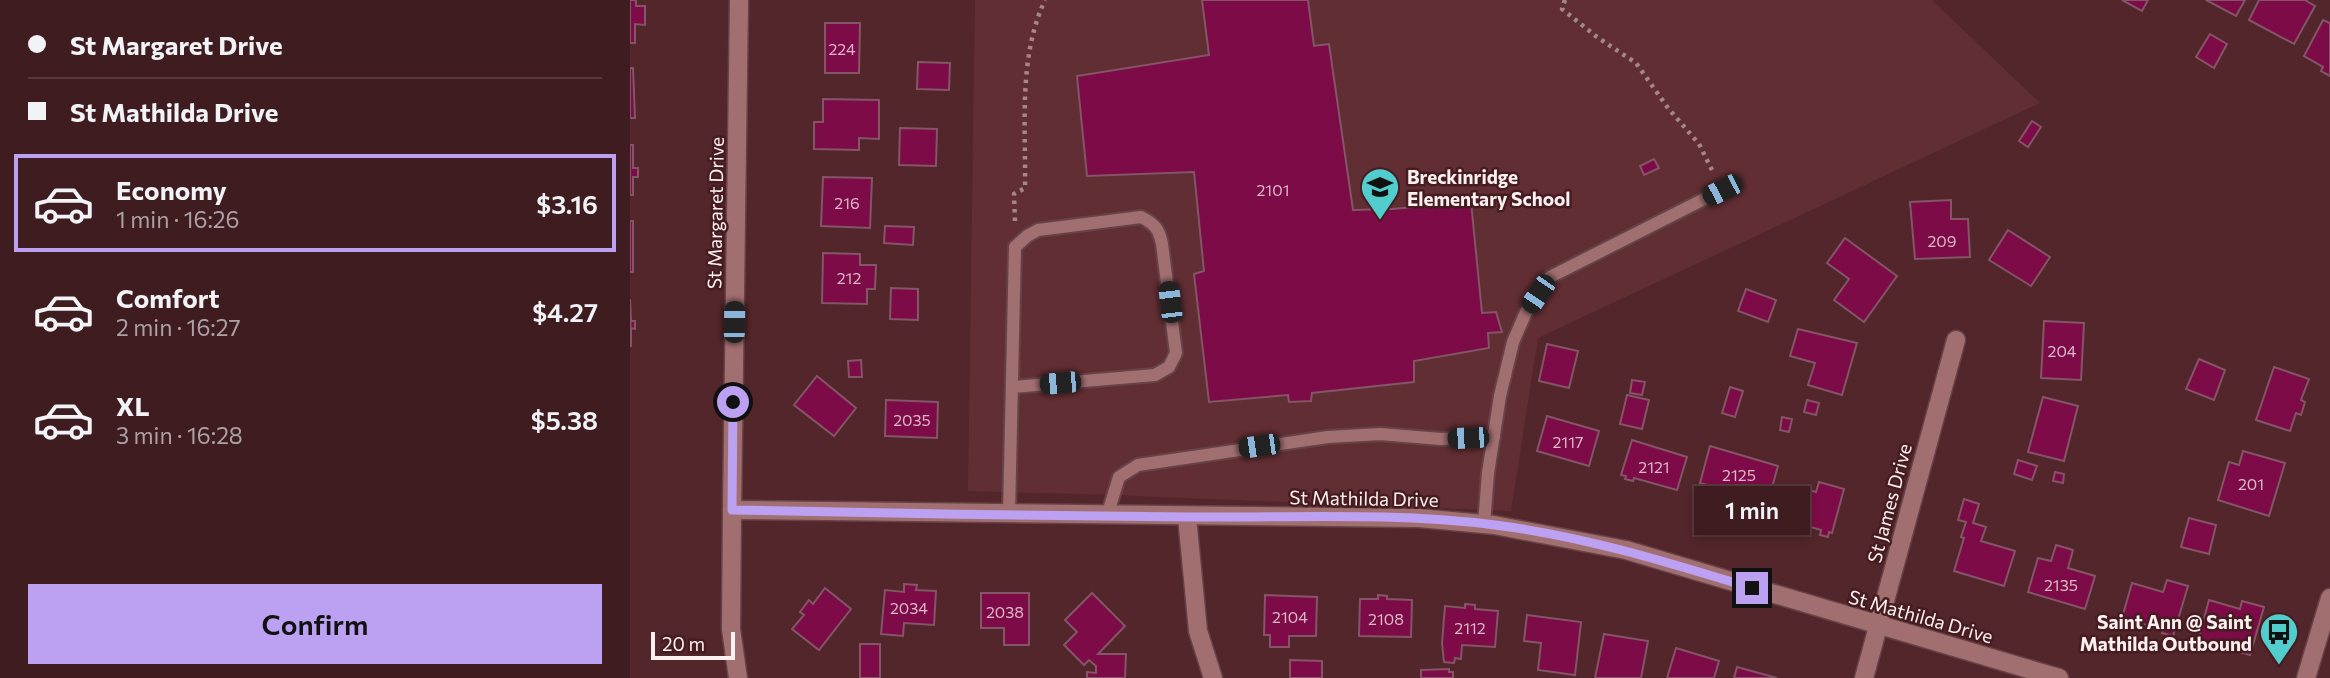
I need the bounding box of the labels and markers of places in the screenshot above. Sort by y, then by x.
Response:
place label: Breckinridge Elementary School [1407,165,1571,210]
school or university icon: Breckinridge Elementary School [1359,166,1401,221]
place label: Saint Ann @ Saint Mathilda Outbound [2080,610,2252,655]
bus stop icon: Saint Ann @ Saint Mathilda Outbound [2258,611,2300,666]

